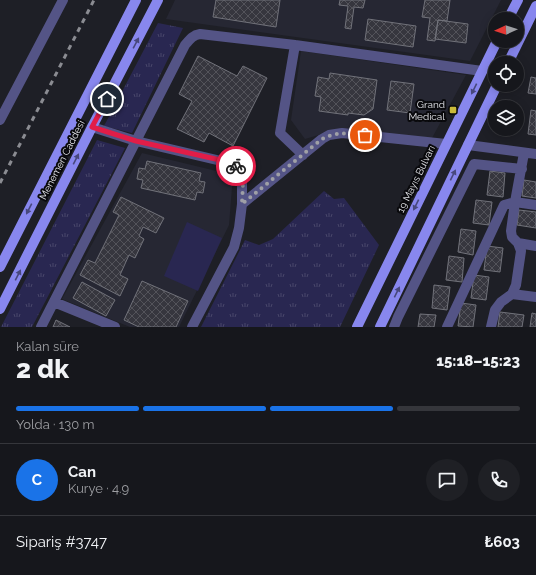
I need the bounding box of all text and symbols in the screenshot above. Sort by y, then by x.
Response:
north arrow [488,12,524,48]
map controls [488,12,524,136]
one-way arrow [133,37,139,49]
button: locate [488,56,524,92]
pin [90,82,124,116]
one-way arrow [471,83,477,94]
icon: home [96,88,118,110]
place label: Grand Medical [408,99,445,122]
button: layers [488,100,524,136]
marker: Grand Medical [448,105,458,115]
pin [348,118,382,152]
street label: Menemen Caddesi [37,119,87,201]
icon: bag [354,124,376,146]
street label: 19 Mayıs Bulvarı [395,144,437,214]
courier [216,146,256,186]
one-way arrow [73,153,79,164]
icon: bike [225,155,247,177]
one-way arrow [450,169,456,180]
one-way arrow [413,199,420,211]
one-way arrow [26,204,32,215]
one-way arrow [14,269,21,280]
one-way arrow [394,286,400,298]
text: Kalan süre [16,339,79,354]
text: 15:18–15:23 [436,352,520,370]
text: 2 dk [16,354,69,384]
text: Yolda · 130 m [16,417,95,432]
button: chat [426,459,468,501]
button: phone [478,459,520,501]
text: Can [68,463,96,481]
text: C [32,471,42,489]
text: Kurye · 4.9 [68,481,129,496]
text: Sipariş #3747 [16,533,107,551]
text: ₺603 [484,533,520,551]

